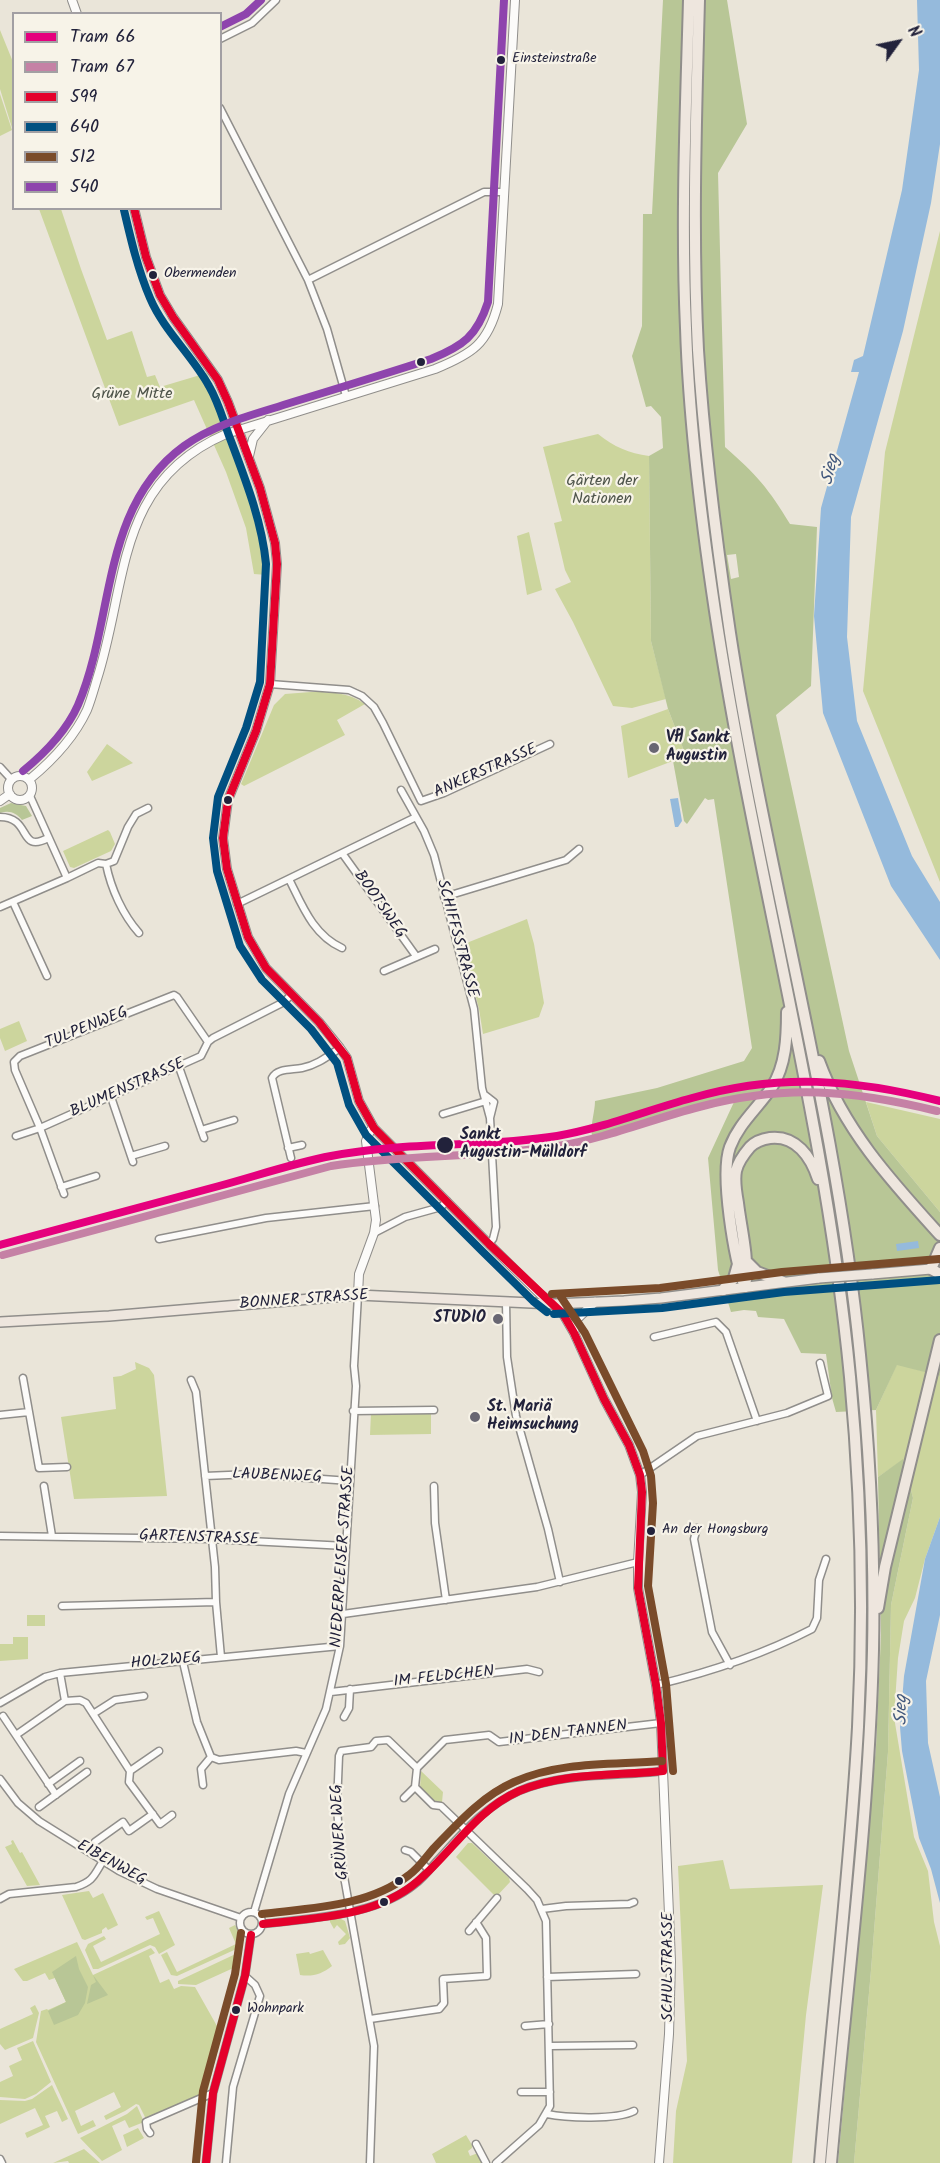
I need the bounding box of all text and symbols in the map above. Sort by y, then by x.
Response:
legend [12,12,222,210]
north arrow [868,12,928,72]
text: N [900,21,927,43]
text: Tram 66 [70,23,136,52]
place label: Einsteinstraße [512,52,597,68]
text: Tram 67 [70,53,134,82]
marker: Einsteinstraße [495,54,507,66]
text: 599 [70,83,97,112]
text: 640 [70,113,99,142]
text: 512 [70,143,96,172]
text: 540 [70,173,99,202]
place label: Obermenden [164,267,237,283]
marker: Obermenden [147,269,159,281]
unlabelled marker [415,356,427,368]
park label: Grüne Mitte [92,385,172,405]
water label: Sieg [818,453,846,487]
park label: Gärten der Nationen [566,472,638,510]
place label: Vfl Sankt Augustin [666,729,730,767]
street label: ANKERSTRASSE [431,741,541,803]
marker: Vfl Sankt Augustin [647,741,661,755]
unlabelled marker [222,794,234,806]
street label: BOOTSWEG [349,867,409,943]
street label: SCHIFFSSTRASSE [431,878,481,1000]
street label: TULPENWEG [43,1004,131,1054]
street label: BLUMENSTRASSE [68,1055,188,1123]
place label: Sankt Augustin-Mülldorf [460,1126,586,1164]
marker: Sankt Augustin-Mülldorf [435,1135,455,1155]
street label: BONNER STRASSE [239,1287,369,1315]
place label: STUDIO [433,1309,486,1329]
marker: STUDIO [491,1312,505,1326]
place label: St. Mariä Heimsuchung [487,1398,579,1436]
marker: St. Mariä Heimsuchung [468,1410,482,1424]
street label: LAUBENWEG [232,1466,322,1488]
street label: NIEDERPLEISER STRASSE [328,1466,360,1648]
place label: An der Hongsburg [662,1523,768,1539]
marker: An der Hongsburg [645,1525,657,1537]
street label: GARTENSTRASSE [139,1527,259,1551]
street label: HOLZWEG [130,1649,202,1675]
street label: IM FELDCHEN [393,1663,495,1693]
water label: Sieg [892,1695,914,1725]
street label: IN DEN TANNEN [508,1717,628,1751]
street label: GRÜNER WEG [328,1783,354,1881]
street label: EIBENWEG [73,1837,149,1891]
unlabelled marker [393,1875,405,1887]
unlabelled marker [378,1896,390,1908]
street label: SCHULSTRASSE [659,1912,679,2022]
place label: Wohnpark [247,2002,304,2018]
marker: Wohnpark [230,2004,242,2016]

